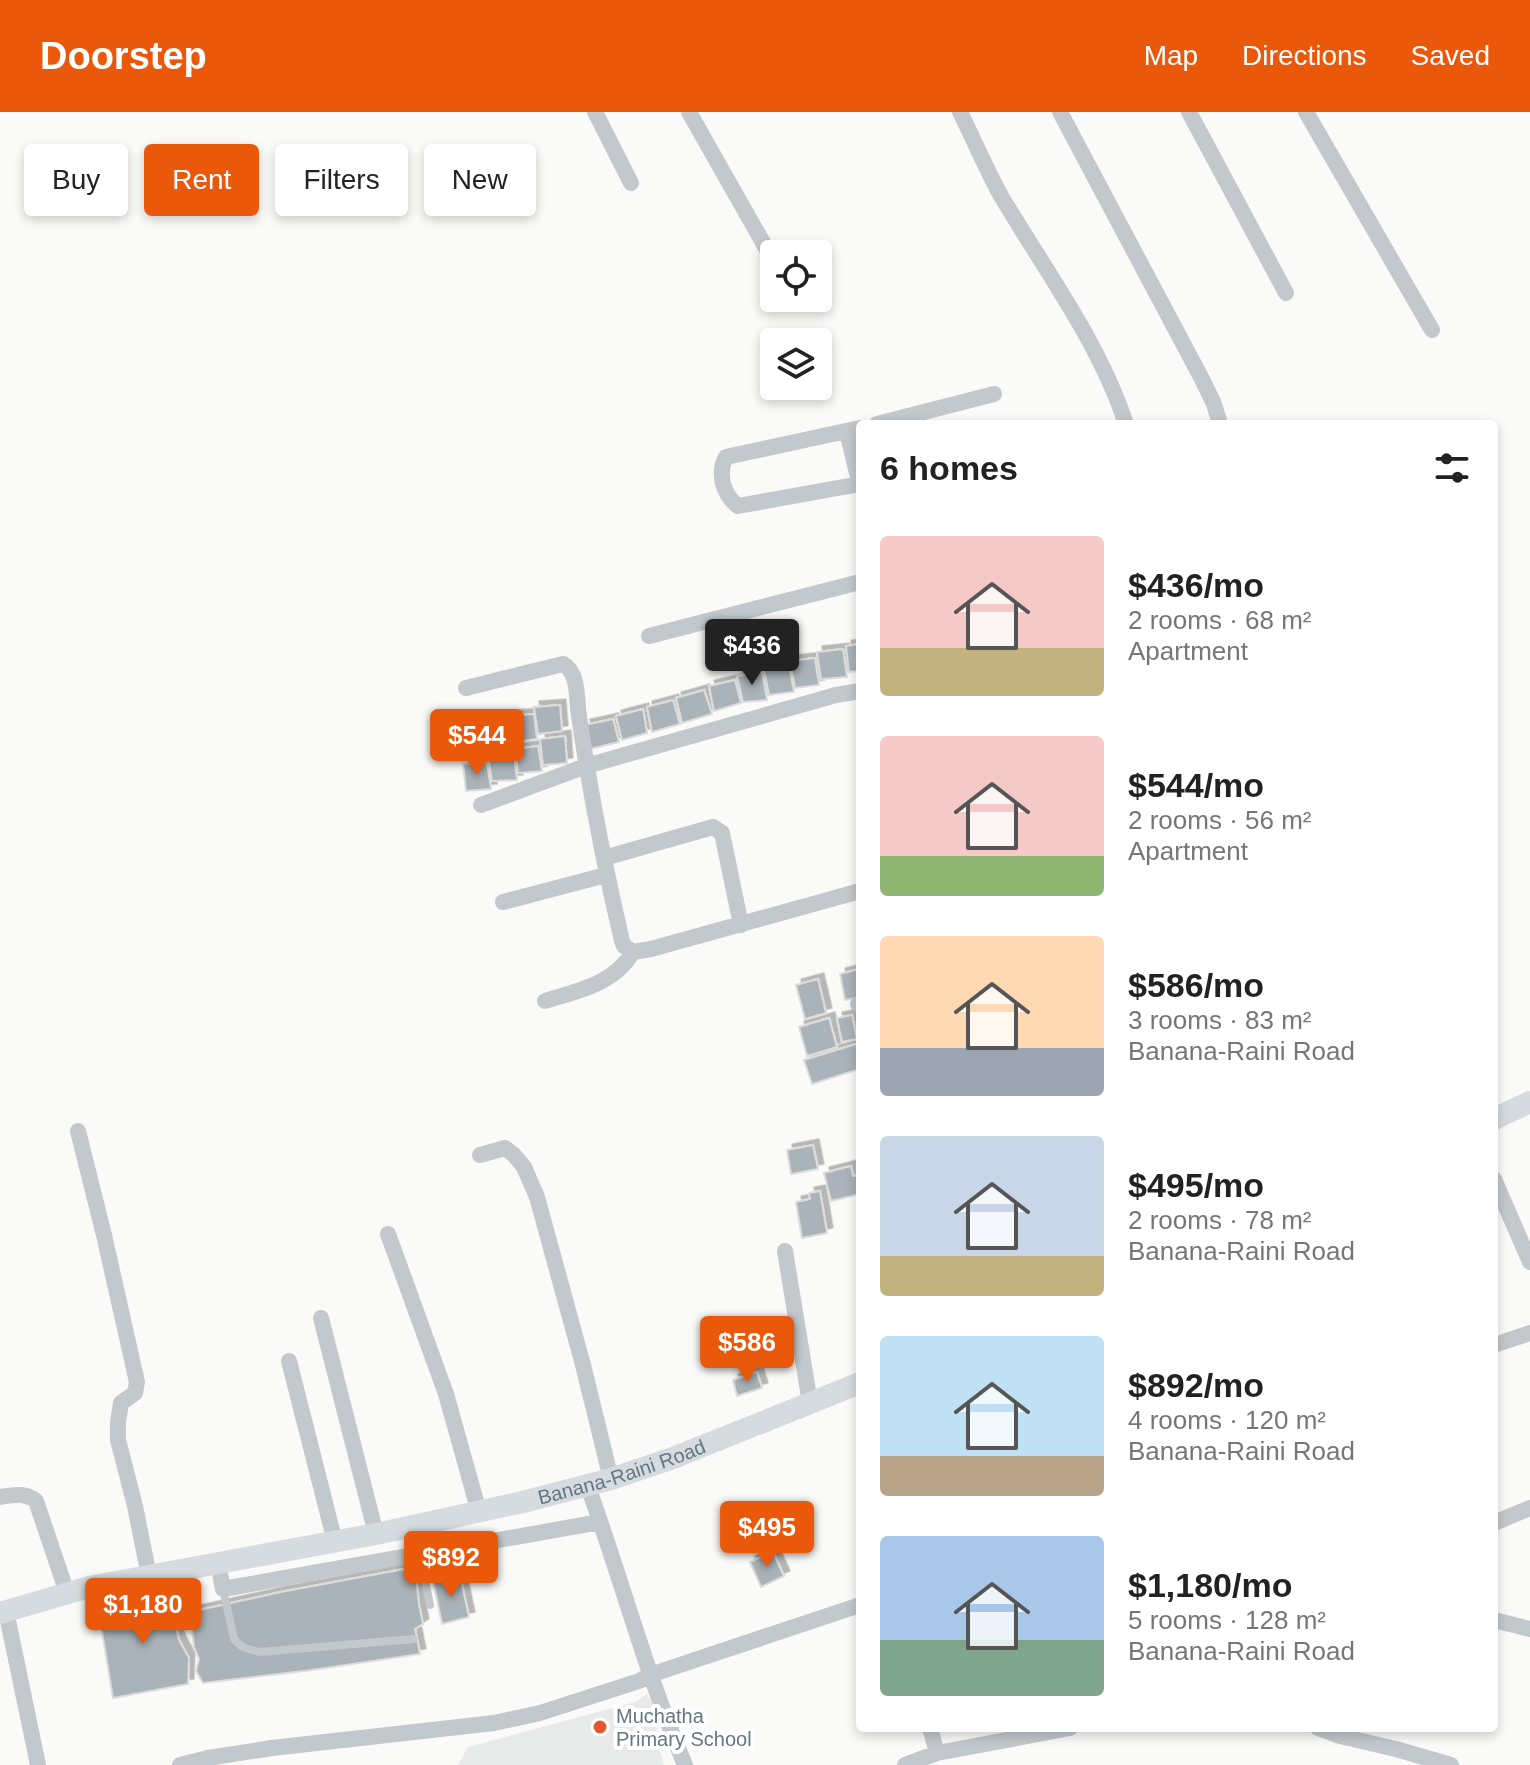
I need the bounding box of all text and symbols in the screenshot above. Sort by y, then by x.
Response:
text: Doorstep [40,35,207,77]
text: Map [1144,40,1198,71]
text: Directions [1242,40,1367,71]
text: Saved [1411,40,1490,71]
chip: Buy [24,144,128,216]
chip: Rent [144,144,259,216]
chip: Filters [275,144,408,216]
chip: New [424,144,536,216]
map controls [760,240,832,400]
button: locate [760,240,832,312]
button: layers [760,328,832,400]
icon: filters [1430,446,1474,490]
text: 6 homes [880,449,1018,487]
text: $436/mo [1128,566,1264,604]
icon: home [944,568,1040,664]
text: 2 rooms · 68 m² [1128,605,1312,635]
pin: $436 [705,619,799,687]
text: $436 [723,630,781,660]
text: Apartment [1128,636,1248,666]
pin: $544 [430,709,524,777]
text: $544 [448,720,506,750]
text: $544/mo [1128,766,1264,804]
icon: home [944,768,1040,864]
text: 2 rooms · 56 m² [1128,805,1312,835]
text: Apartment [1128,836,1248,866]
text: $586/mo [1128,966,1264,1004]
icon: home [944,968,1040,1064]
text: 3 rooms · 83 m² [1128,1005,1312,1035]
text: Banana-Raini Road [1128,1036,1355,1066]
text: $495/mo [1128,1166,1264,1204]
icon: home [944,1168,1040,1264]
text: 2 rooms · 78 m² [1128,1205,1312,1235]
text: Banana-Raini Road [1128,1236,1355,1266]
pin: $586 [700,1316,794,1384]
text: $586 [718,1327,776,1357]
text: $892/mo [1128,1366,1264,1404]
icon: home [944,1368,1040,1464]
text: 4 rooms · 120 m² [1128,1405,1326,1435]
street label: Banana-Raini Road [535,1435,709,1509]
text: Banana-Raini Road [1128,1436,1355,1466]
pin: $495 [720,1501,814,1569]
text: $495 [738,1512,796,1542]
pin: $892 [404,1531,498,1599]
text: $892 [422,1542,480,1572]
text: $1,180/mo [1128,1566,1292,1604]
icon: home [944,1568,1040,1664]
pin: $1,180 [78,1578,208,1646]
text: $1,180 [103,1589,183,1619]
text: 5 rooms · 128 m² [1128,1605,1326,1635]
text: Banana-Raini Road [1128,1636,1355,1666]
place label: Muchatha Primary School [616,1705,752,1750]
marker: Muchatha Primary School [591,1718,609,1736]

